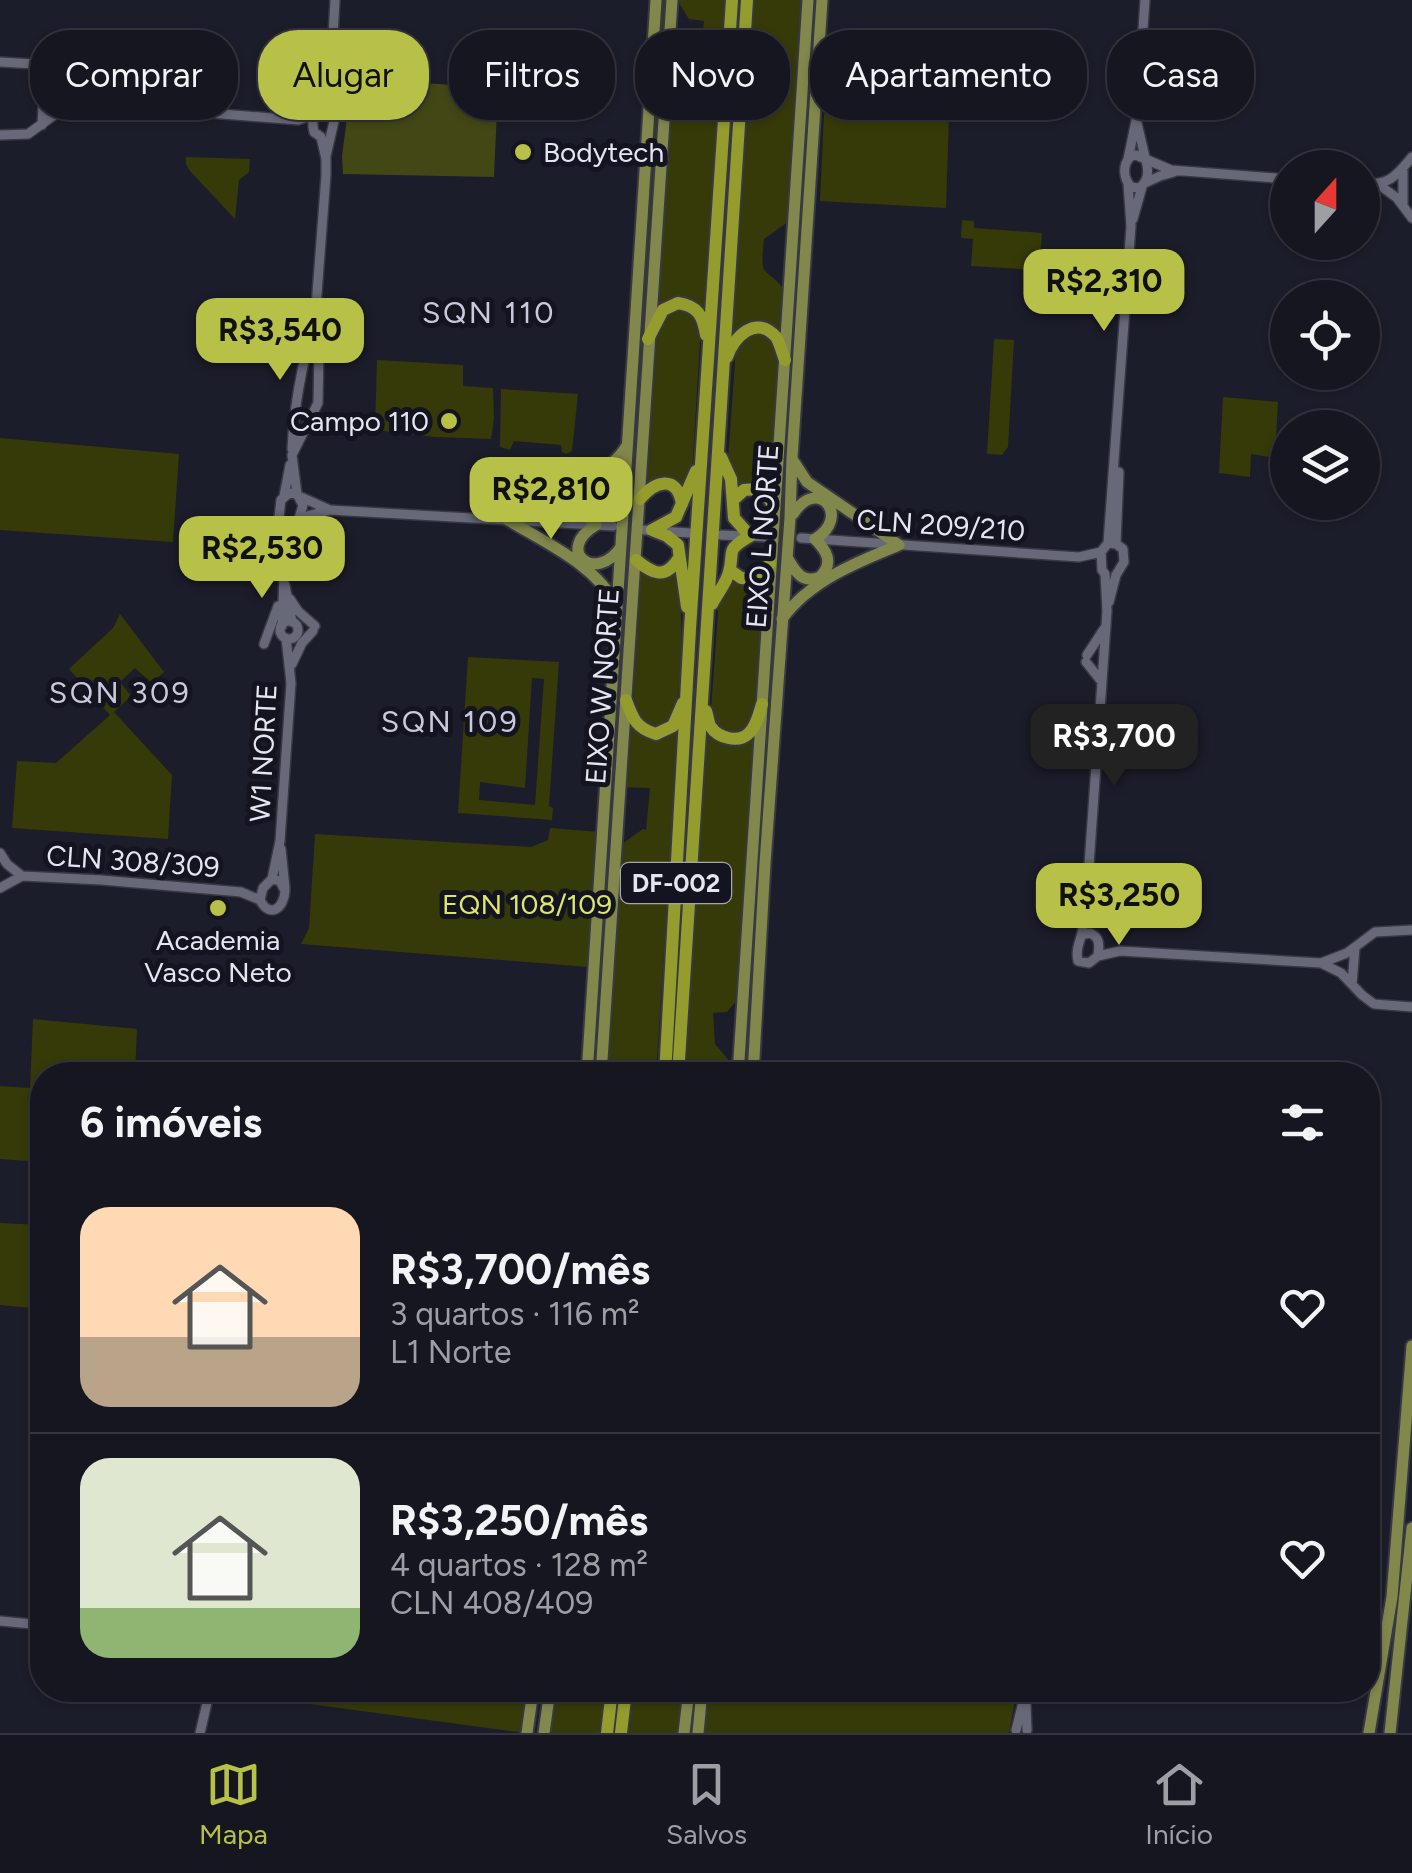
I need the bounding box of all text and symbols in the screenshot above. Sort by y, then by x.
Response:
chip: Comprar [30,30,238,120]
chip: Alugar [258,30,429,120]
chip: Filtros [449,30,615,120]
chip: Novo [635,30,790,120]
chip: Apartamento [810,30,1087,120]
chip: Casa [1107,30,1254,120]
place label: Bodytech [543,135,664,169]
marker: Bodytech [512,141,534,163]
north arrow [1270,150,1380,260]
map controls [1270,150,1380,520]
pin: R$2,310 [1012,249,1196,334]
text: R$2,310 [1045,262,1163,300]
button: locate [1270,280,1380,390]
district label: SQN 110 [422,294,556,331]
pin: R$3,540 [188,298,372,383]
text: R$3,540 [218,311,342,349]
place label: Campo 110 [290,404,429,438]
marker: Campo 110 [438,410,460,432]
button: layers [1270,410,1380,520]
street label: EIXO L NORTE [739,443,785,629]
pin: R$2,810 [459,457,643,542]
text: R$2,810 [492,470,610,508]
street label: CLN 209/210 [856,502,1026,548]
pin: R$2,530 [170,516,354,601]
text: R$2,530 [201,529,323,567]
street label: EIXO W NORTE [578,587,626,785]
district label: SQN 309 [49,674,191,711]
street label: W1 NORTE [242,683,284,823]
district label: SQN 109 [381,703,519,740]
pin: R$3,700 [1022,704,1206,789]
text: R$3,700 [1052,717,1176,755]
street label: CLN 308/309 [45,838,221,884]
road number: DF-002 [621,863,731,903]
pin: R$3,250 [1027,863,1211,948]
text: R$3,250 [1058,876,1180,914]
park label: EQN 108/109 [442,887,612,921]
marker: Academia Vasco Neto [207,897,229,919]
place label: Academia Vasco Neto [144,923,292,989]
icon: filters [1275,1095,1330,1150]
text: 6 imóveis [80,1097,262,1148]
text: R$3,700/mês [390,1244,650,1295]
icon: home [160,1247,280,1367]
icon: heart [1275,1280,1330,1335]
text: 3 quartos · 116 m² [390,1295,639,1333]
text: L1 Norte [390,1333,511,1371]
text: R$3,250/mês [390,1495,648,1546]
icon: home [160,1498,280,1618]
icon: heart [1275,1531,1330,1586]
text: 4 quartos · 128 m² [390,1546,648,1584]
text: CLN 408/409 [390,1584,593,1622]
tab: Mapa [199,1757,268,1851]
tab: Salvos [666,1757,747,1851]
tab: Início [1145,1757,1213,1851]

